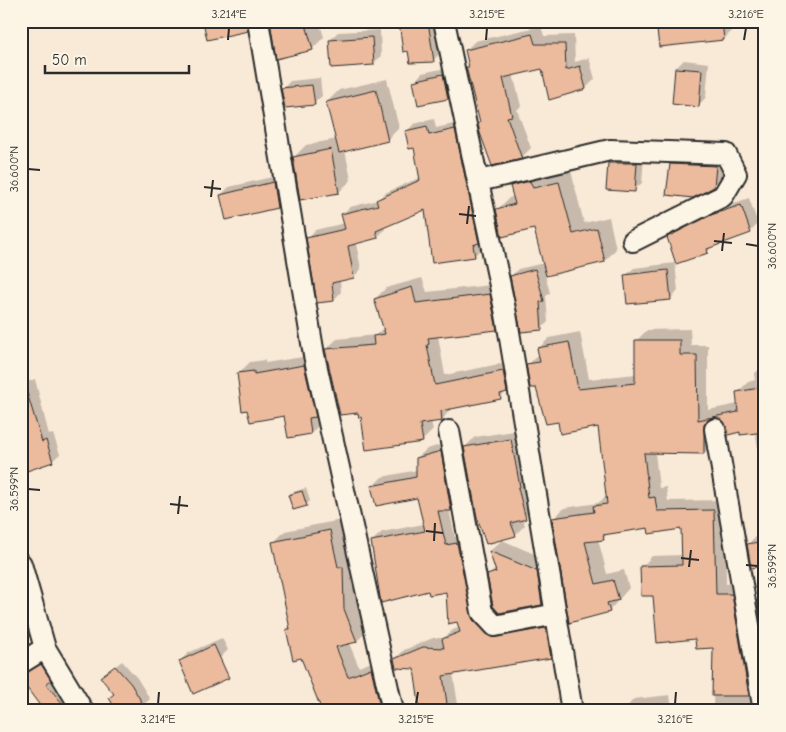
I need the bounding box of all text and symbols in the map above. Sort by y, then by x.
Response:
text: 3.214°E [212,7,246,21]
text: 3.215°E [469,7,505,21]
text: 3.216°E [728,7,764,21]
scale bar [45,42,189,74]
text: 50 m [52,51,87,69]
text: 36.600°N [7,146,21,192]
text: 36.600°N [765,223,779,269]
text: 36.599°N [7,467,21,511]
text: 36.599°N [765,544,779,588]
text: 3.214°E [141,712,175,726]
text: 3.215°E [398,712,434,726]
text: 3.216°E [657,712,693,726]

